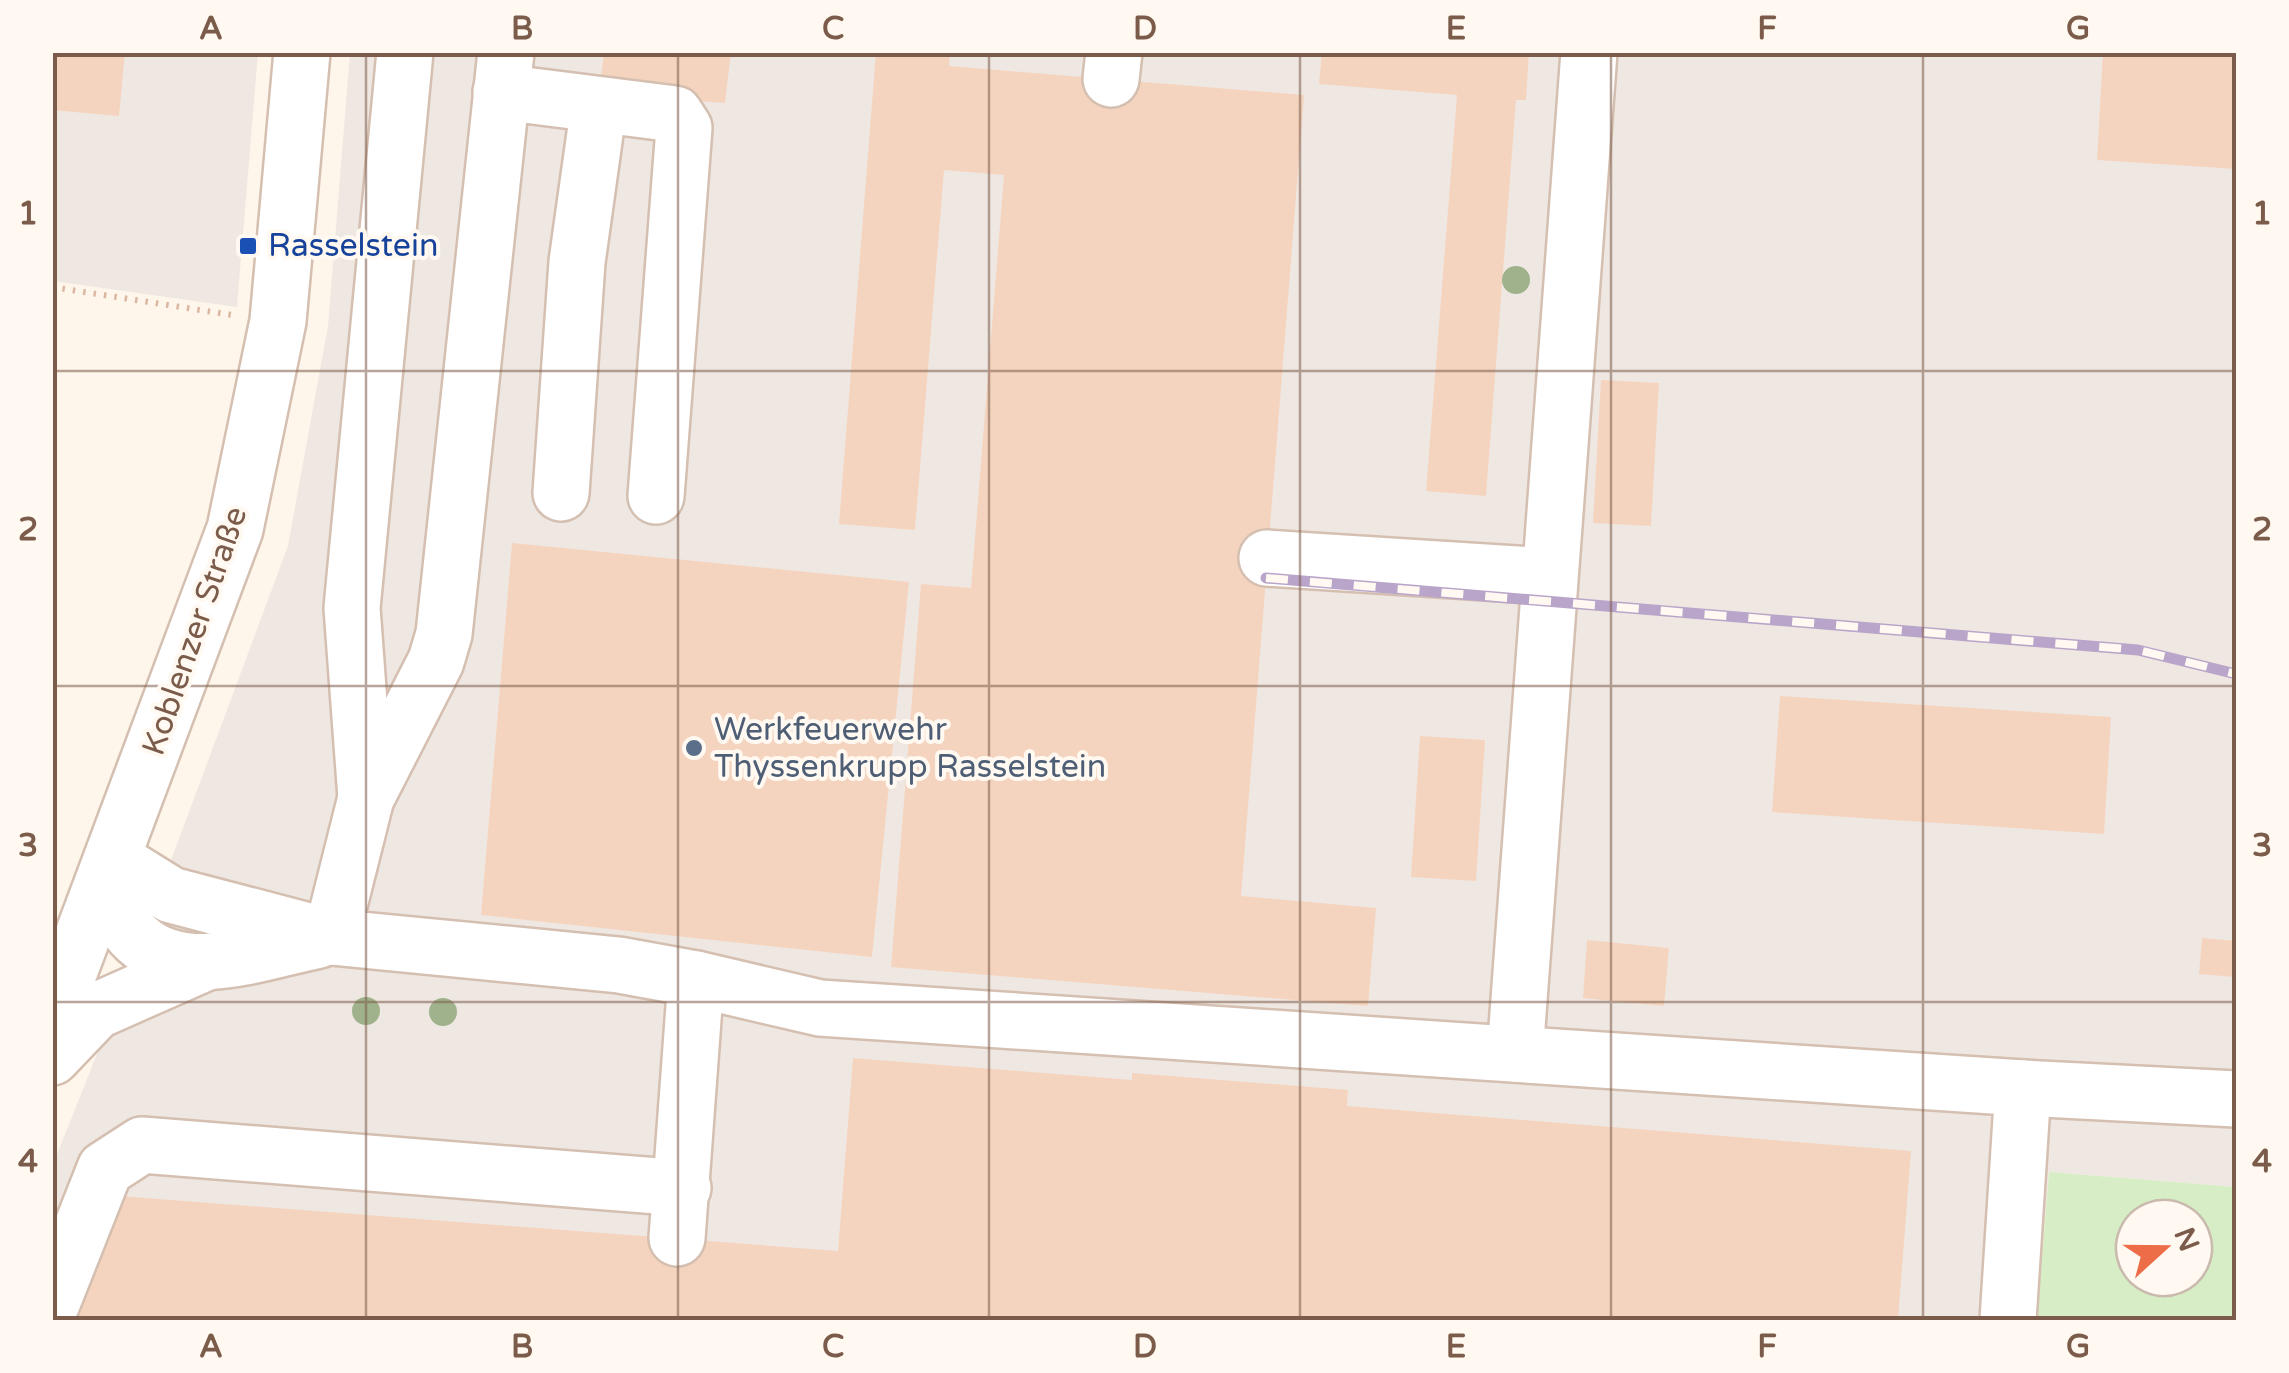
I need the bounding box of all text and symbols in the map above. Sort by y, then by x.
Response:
text: A [199,10,223,48]
text: B [511,10,533,48]
text: C [822,10,844,48]
text: D [1133,10,1157,48]
text: E [1446,10,1466,48]
text: F [1757,10,1777,48]
text: G [2066,10,2090,48]
text: 1 [18,195,38,233]
text: 1 [2252,195,2272,233]
place label: Rasselstein [268,227,438,265]
marker: Rasselstein [237,235,259,257]
street label: Koblenzer Straße [135,502,255,760]
text: 2 [18,511,38,549]
text: 2 [2252,511,2272,549]
place label: Werkfeuerwehr Thyssenkrupp Rasselstein [714,711,1106,786]
marker: Werkfeuerwehr Thyssenkrupp Rasselstein [683,737,705,759]
text: 3 [18,827,38,865]
text: 3 [2252,827,2272,865]
text: 4 [18,1143,38,1181]
text: 4 [2252,1143,2272,1181]
north arrow [2114,1198,2214,1298]
text: N [2167,1223,2206,1256]
text: A [199,1328,223,1366]
text: B [511,1328,533,1366]
text: C [822,1328,844,1366]
text: D [1133,1328,1157,1366]
text: E [1446,1328,1466,1366]
text: F [1757,1328,1777,1366]
text: G [2066,1328,2090,1366]

